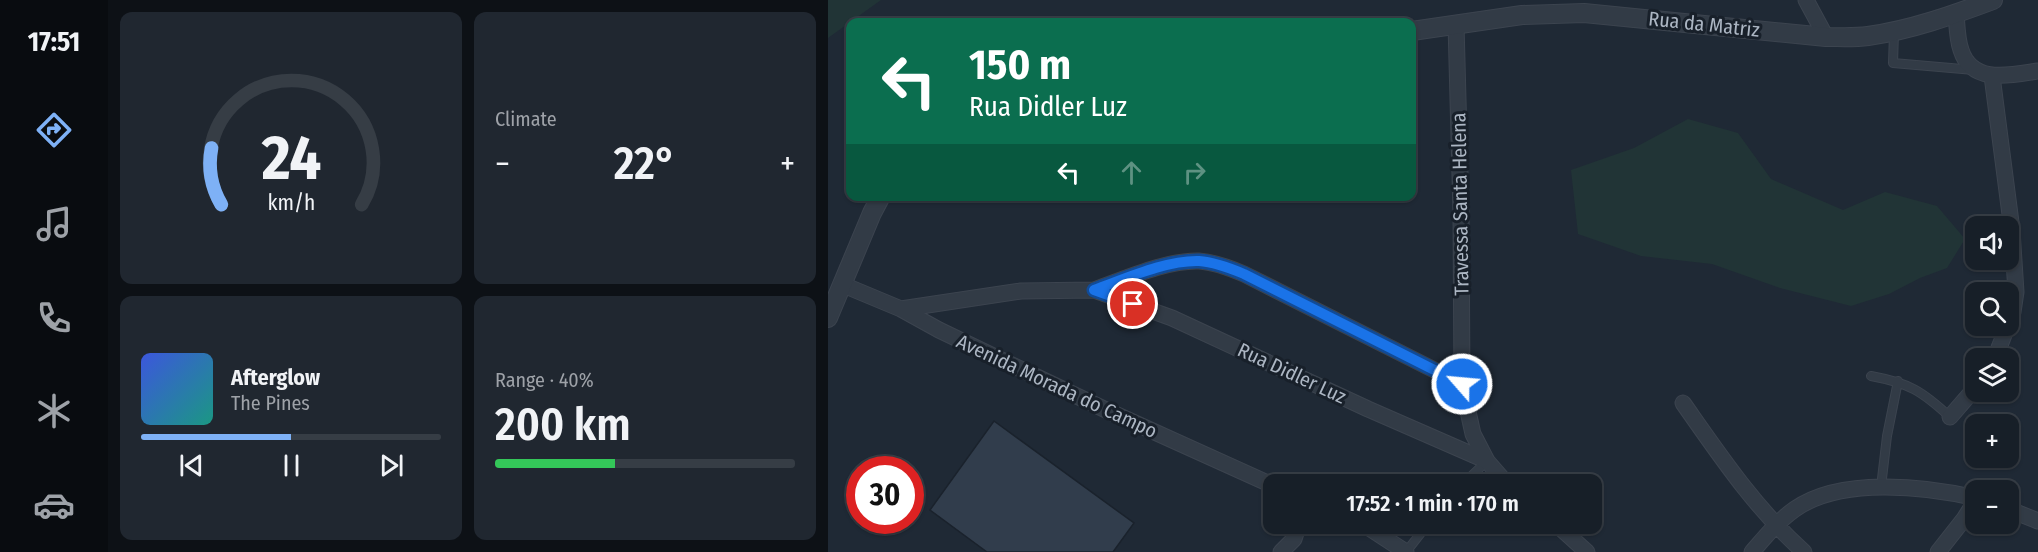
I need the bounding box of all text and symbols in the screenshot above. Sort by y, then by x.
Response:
street label: Rua da Matriz [1647,6,1761,42]
text: 17:51 [28,26,80,58]
text: 150 m [969,40,1071,90]
icon: left [870,42,948,120]
text: Rua Didler Luz [969,91,1127,123]
text: Climate [495,107,557,131]
icon: directions [33,109,75,151]
street label: Travessa Santa Helena [1446,112,1474,296]
text: 24 [260,121,321,196]
text: 22° [614,137,676,191]
text: − [495,144,510,184]
text: + [780,144,795,184]
icon: left [1052,156,1085,189]
icon: ahead [1115,156,1148,189]
icon: right [1178,156,1211,189]
text: km/h [267,190,315,216]
icon: music [33,203,75,245]
map controls [1965,216,2019,534]
button: sound [1965,216,2019,270]
pin [1107,278,1158,329]
button: search [1965,282,2019,336]
icon: arrive [1116,287,1149,320]
icon: phone [33,297,75,339]
street label: Avenida Morada do Campo [953,329,1161,443]
street label: Rua Didler Luz [1234,337,1350,409]
button: layers [1965,348,2019,402]
position arrow [1430,352,1494,416]
text: Afterglow [231,364,320,391]
text: Range · 40% [495,368,594,392]
icon: climate [33,390,75,432]
text: The Pines [231,391,310,415]
text: 200 km [495,398,631,452]
button: + [1965,414,2019,468]
icon: previous [175,449,208,482]
icon: pause [275,449,308,482]
icon: next [375,449,408,482]
speed limit sign: 30 [846,456,924,534]
button: − [1965,480,2019,534]
icon: car [33,484,75,526]
text: 17:52 · 1 min · 170 m [1346,490,1519,517]

